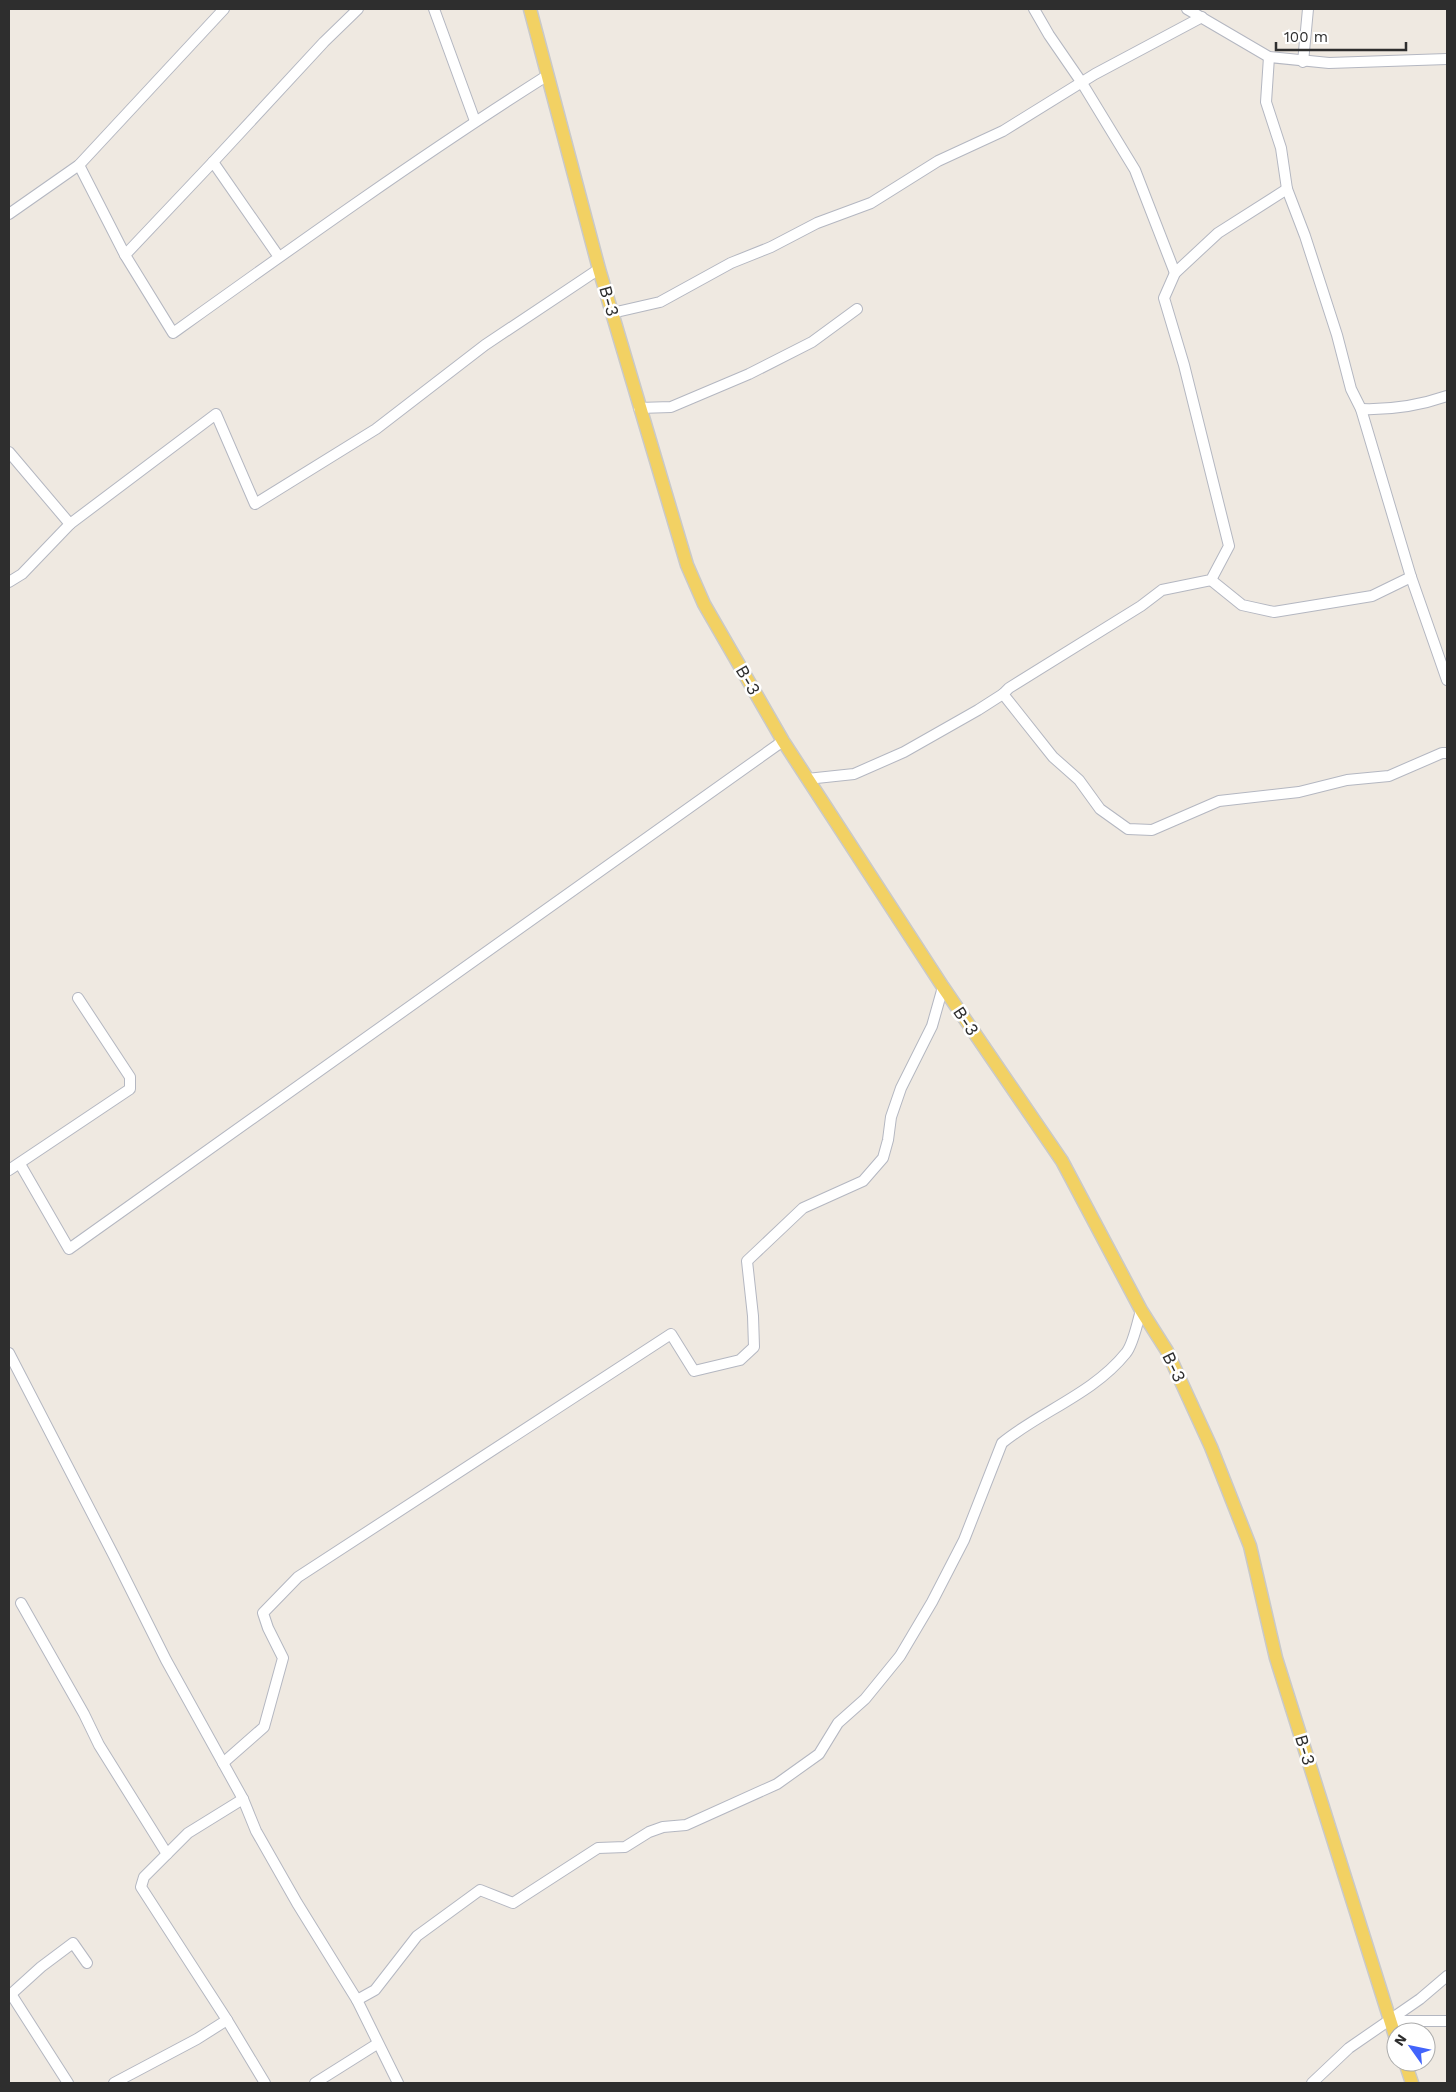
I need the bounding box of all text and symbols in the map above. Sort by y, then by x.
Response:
scale bar [1276,20,1406,52]
text: 100 m [1284,28,1328,46]
street label: B-3 [595,283,624,319]
street label: B-3 [732,661,765,699]
street label: B-3 [949,1002,984,1040]
street label: B-3 [1158,1348,1191,1385]
street label: B-3 [1291,1732,1320,1768]
north arrow [1386,2022,1436,2072]
text: N [1391,2031,1410,2049]

